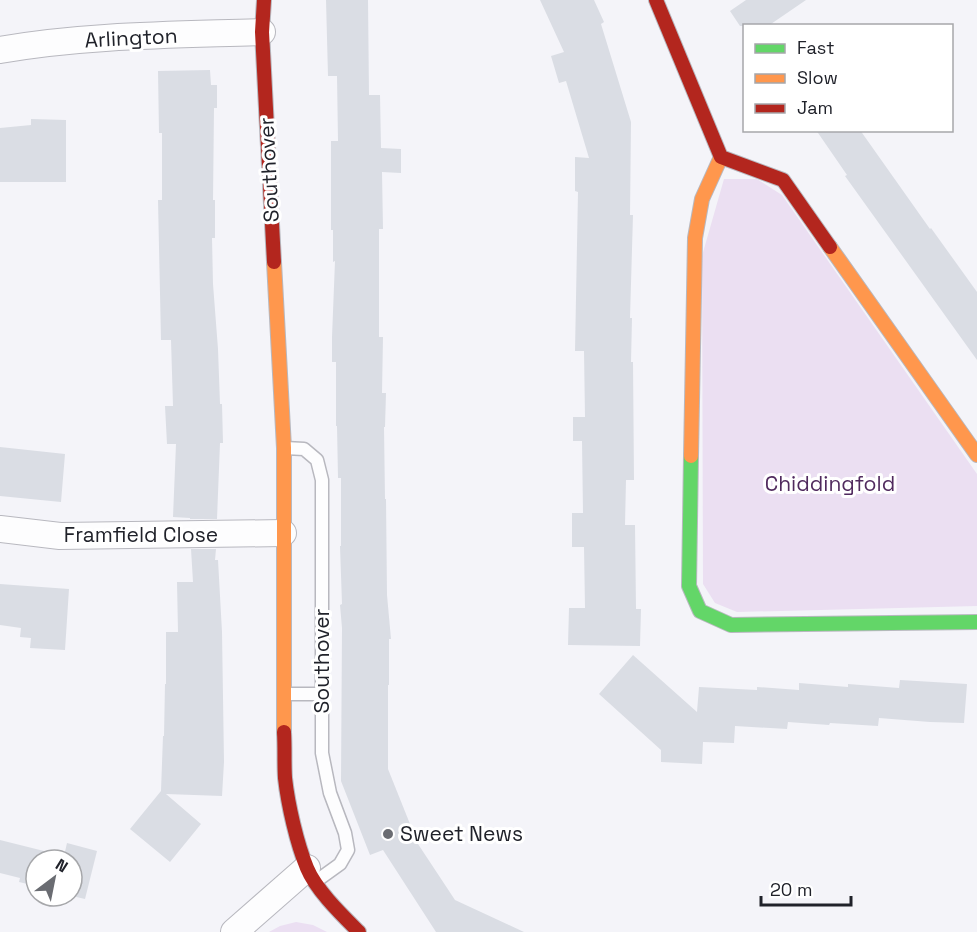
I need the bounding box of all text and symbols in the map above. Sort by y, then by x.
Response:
street label: Arlington [84,22,178,53]
legend [743,24,953,132]
text: Fast [797,36,834,59]
text: Slow [797,66,838,89]
text: Jam [797,96,833,119]
street label: Southover [252,117,285,223]
park label: Chiddingfold [765,470,895,497]
street label: Framfield Close [64,521,218,548]
street label: Southover [308,608,335,714]
place label: Sweet News [400,820,523,847]
marker: Sweet News [381,827,395,841]
north arrow [24,848,84,908]
text: N [52,854,72,877]
scale bar [761,869,851,907]
text: 20 m [770,878,813,901]

